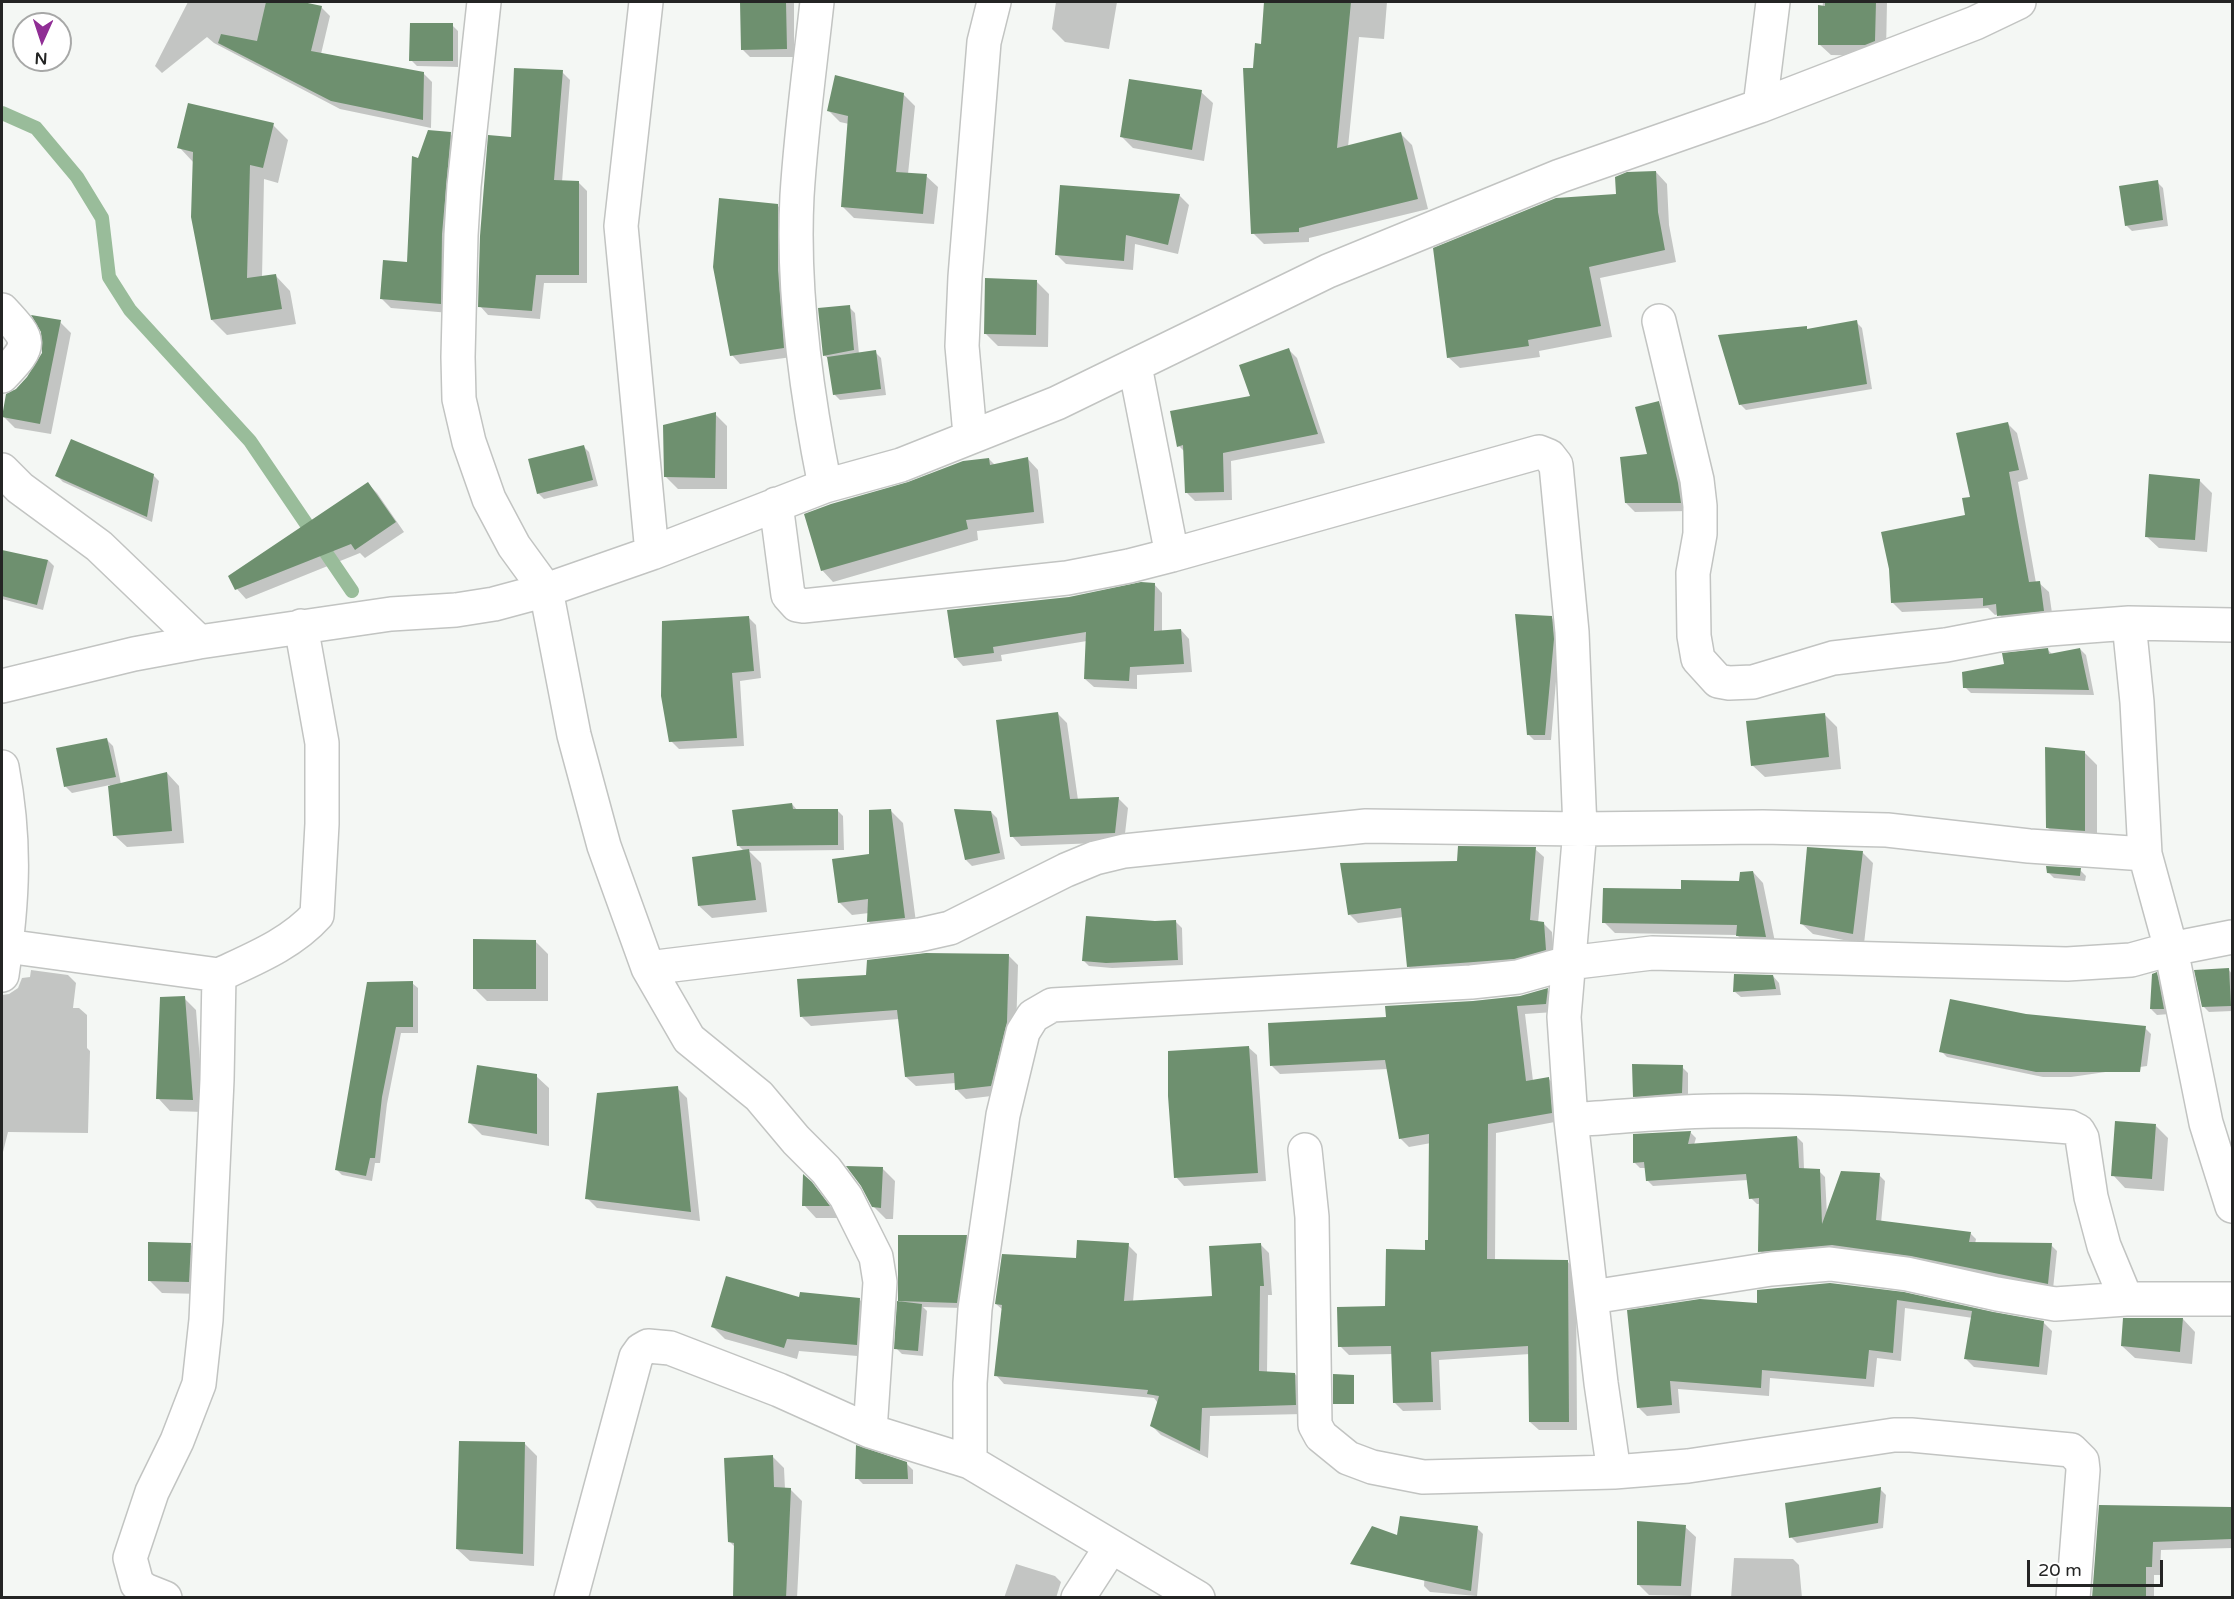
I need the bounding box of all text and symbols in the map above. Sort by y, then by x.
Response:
north arrow [12,12,72,72]
text: N [34,48,48,68]
scale bar [2030,1548,2166,1586]
text: 20 m [2038,1559,2082,1581]

